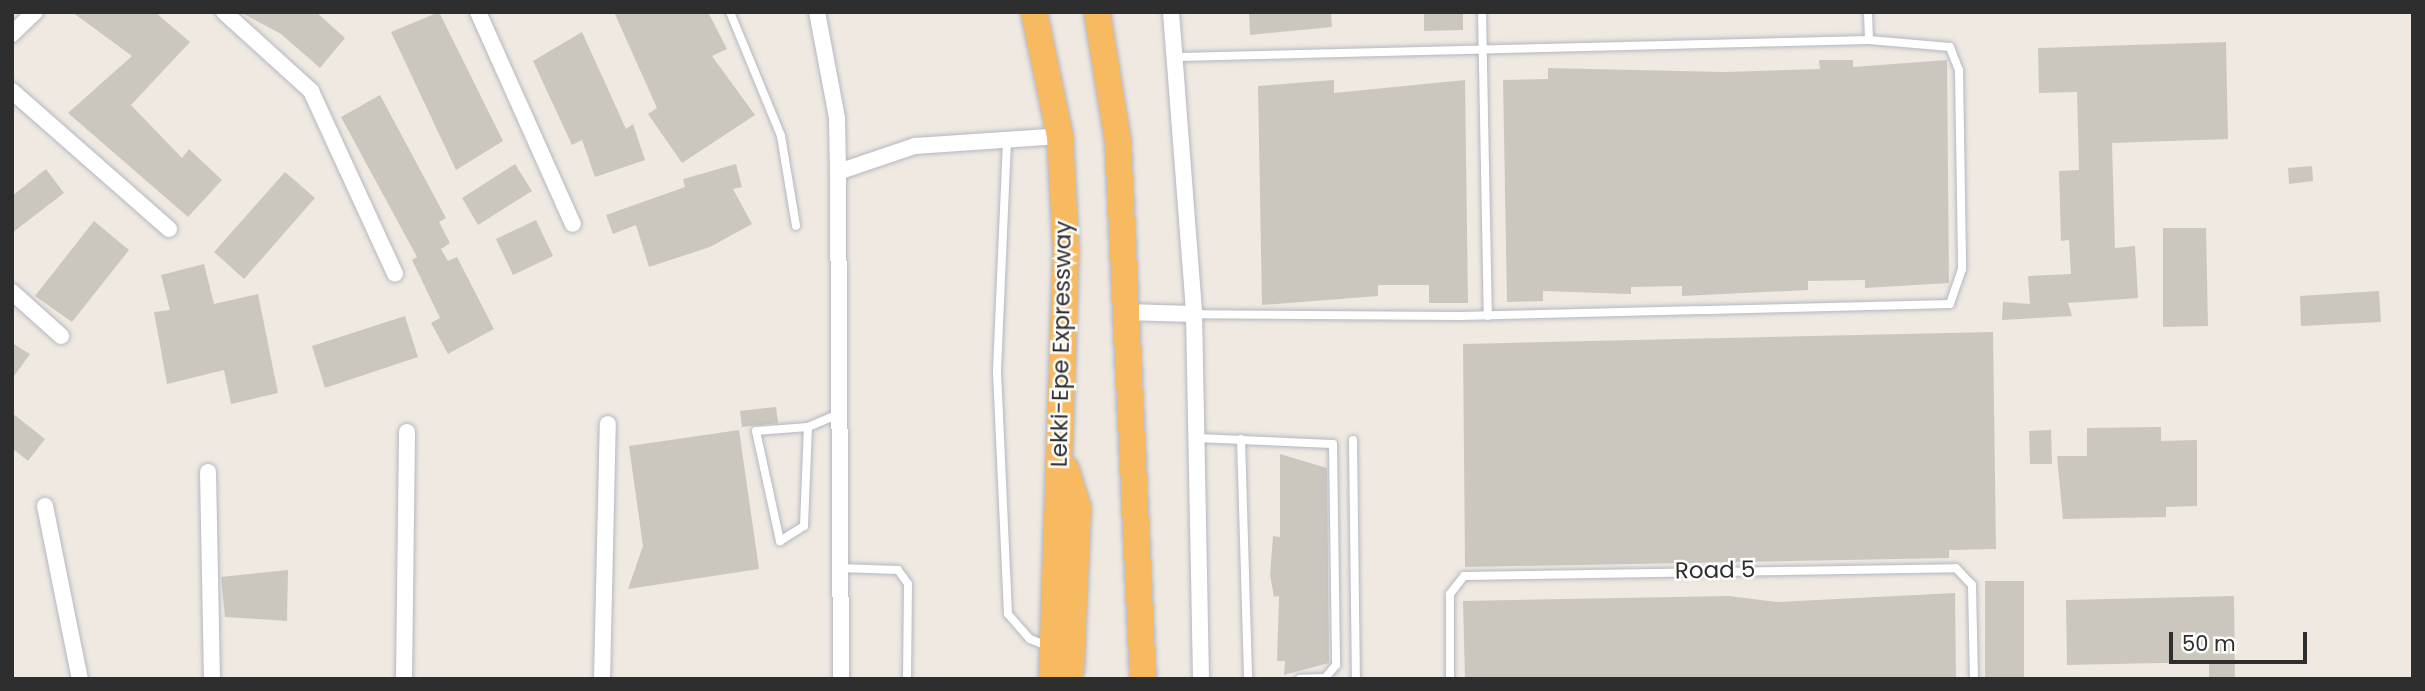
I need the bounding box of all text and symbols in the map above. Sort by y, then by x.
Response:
street label: Lekki-Epe Expressway [1045,221,1077,467]
street label: Road 5 [1675,556,1755,584]
scale bar [2173,618,2311,662]
text: 50 m [2182,629,2236,658]

